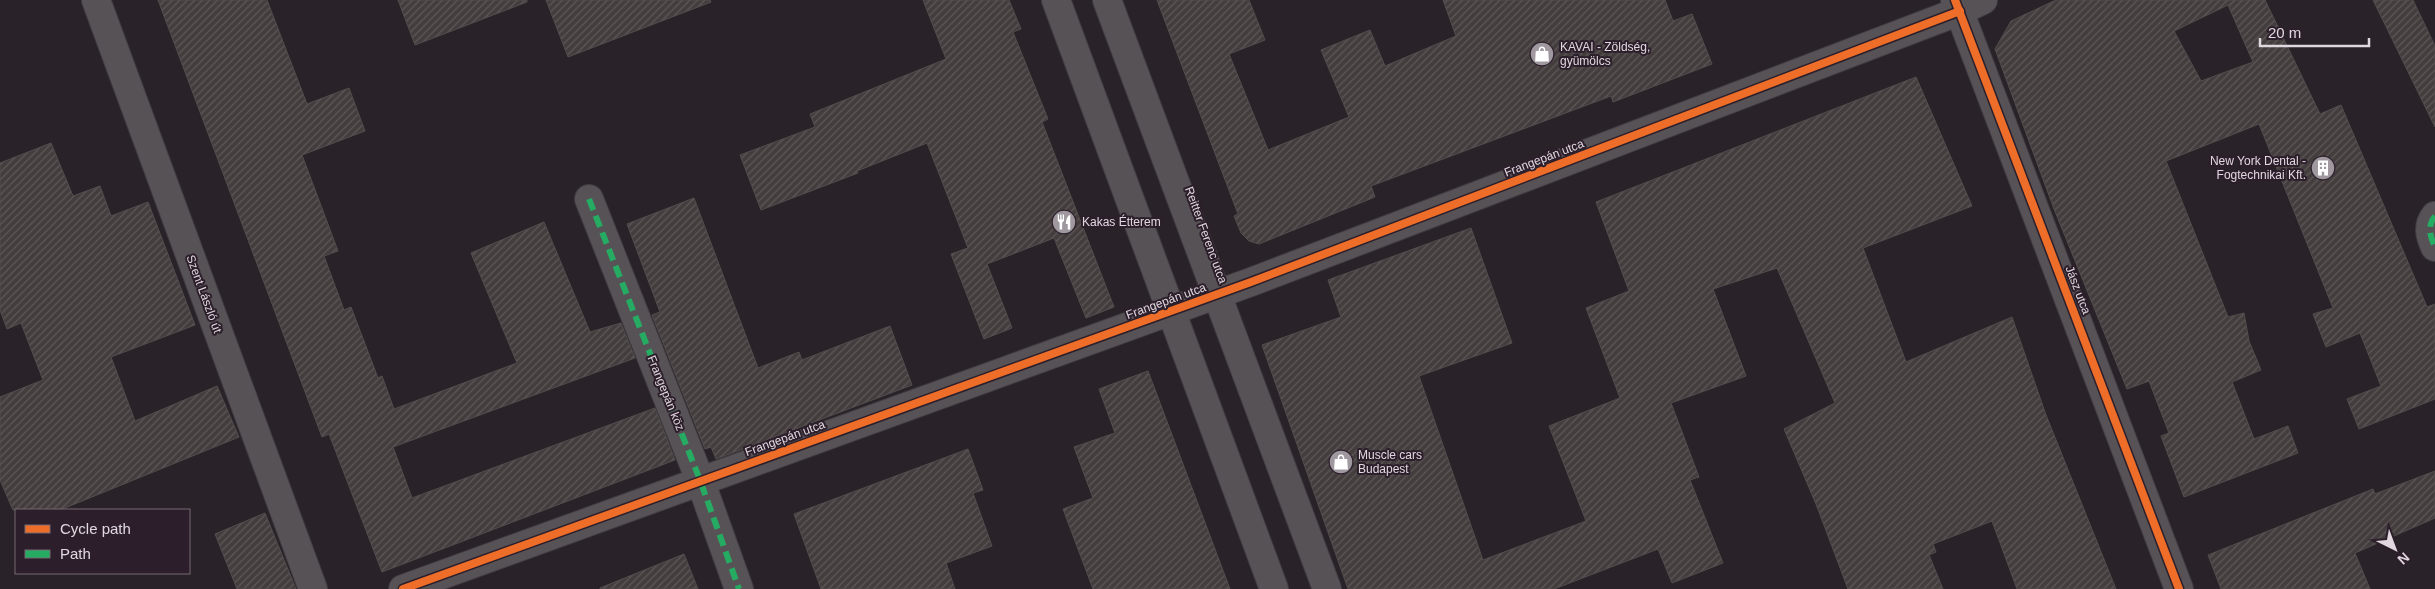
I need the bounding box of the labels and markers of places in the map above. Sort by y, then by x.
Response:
place label: KAVAI - Zöldség, gyümölcs [1560,40,1650,68]
shop icon: KAVAI - Zöldség, gyümölcs [1529,41,1555,67]
place label: New York Dental - Fogtechnikai Kft. [2210,154,2306,182]
building icon: New York Dental - Fogtechnikai Kft. [2310,155,2336,181]
restaurant icon: Kakas Étterem [1051,209,1077,235]
place label: Kakas Étterem [1082,214,1161,229]
place label: Muscle cars Budapest [1358,448,1422,476]
shop icon: Muscle cars Budapest [1328,449,1354,475]

